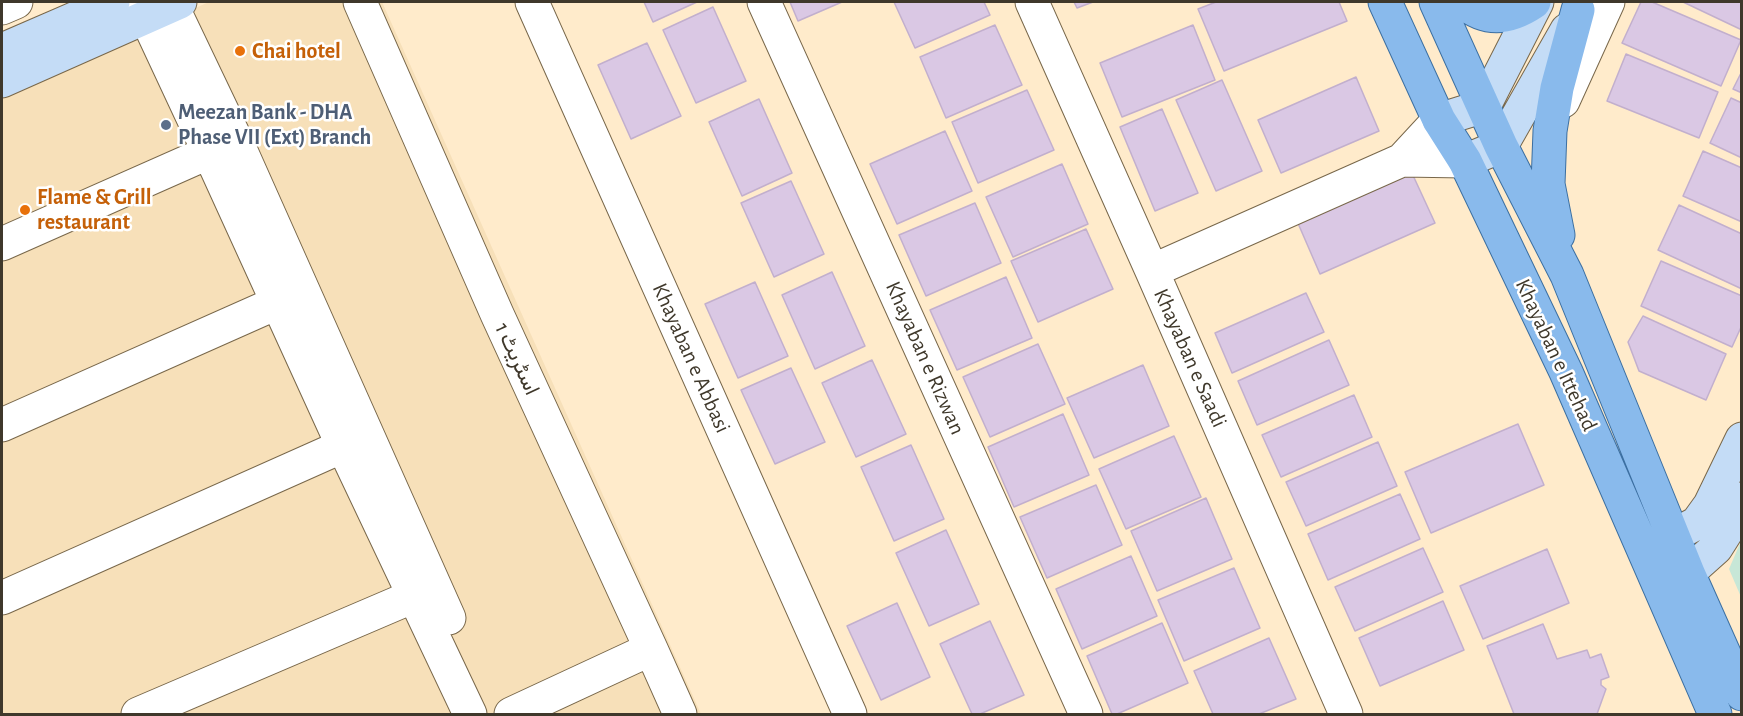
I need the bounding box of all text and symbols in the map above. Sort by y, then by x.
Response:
place label: Chai hotel [252,38,341,64]
marker: Chai hotel [233,44,247,58]
place label: Meezan Bank - DHA Phase VII (Ext) Branch [178,99,371,150]
marker: Meezan Bank - DHA Phase VII (Ext) Branch [159,118,173,132]
place label: Flame & Grill restaurant [37,184,152,236]
marker: Flame & Grill restaurant [18,203,32,217]
street label: Khayaban e Ittehad [1509,275,1603,435]
street label: Khayaban e Rizwan [879,277,971,439]
street label: Khayaban e Abbasi [646,279,736,437]
street label: Khayaban e Saadi [1148,284,1232,432]
street label: اسٹریٹ 1 [489,319,545,399]

